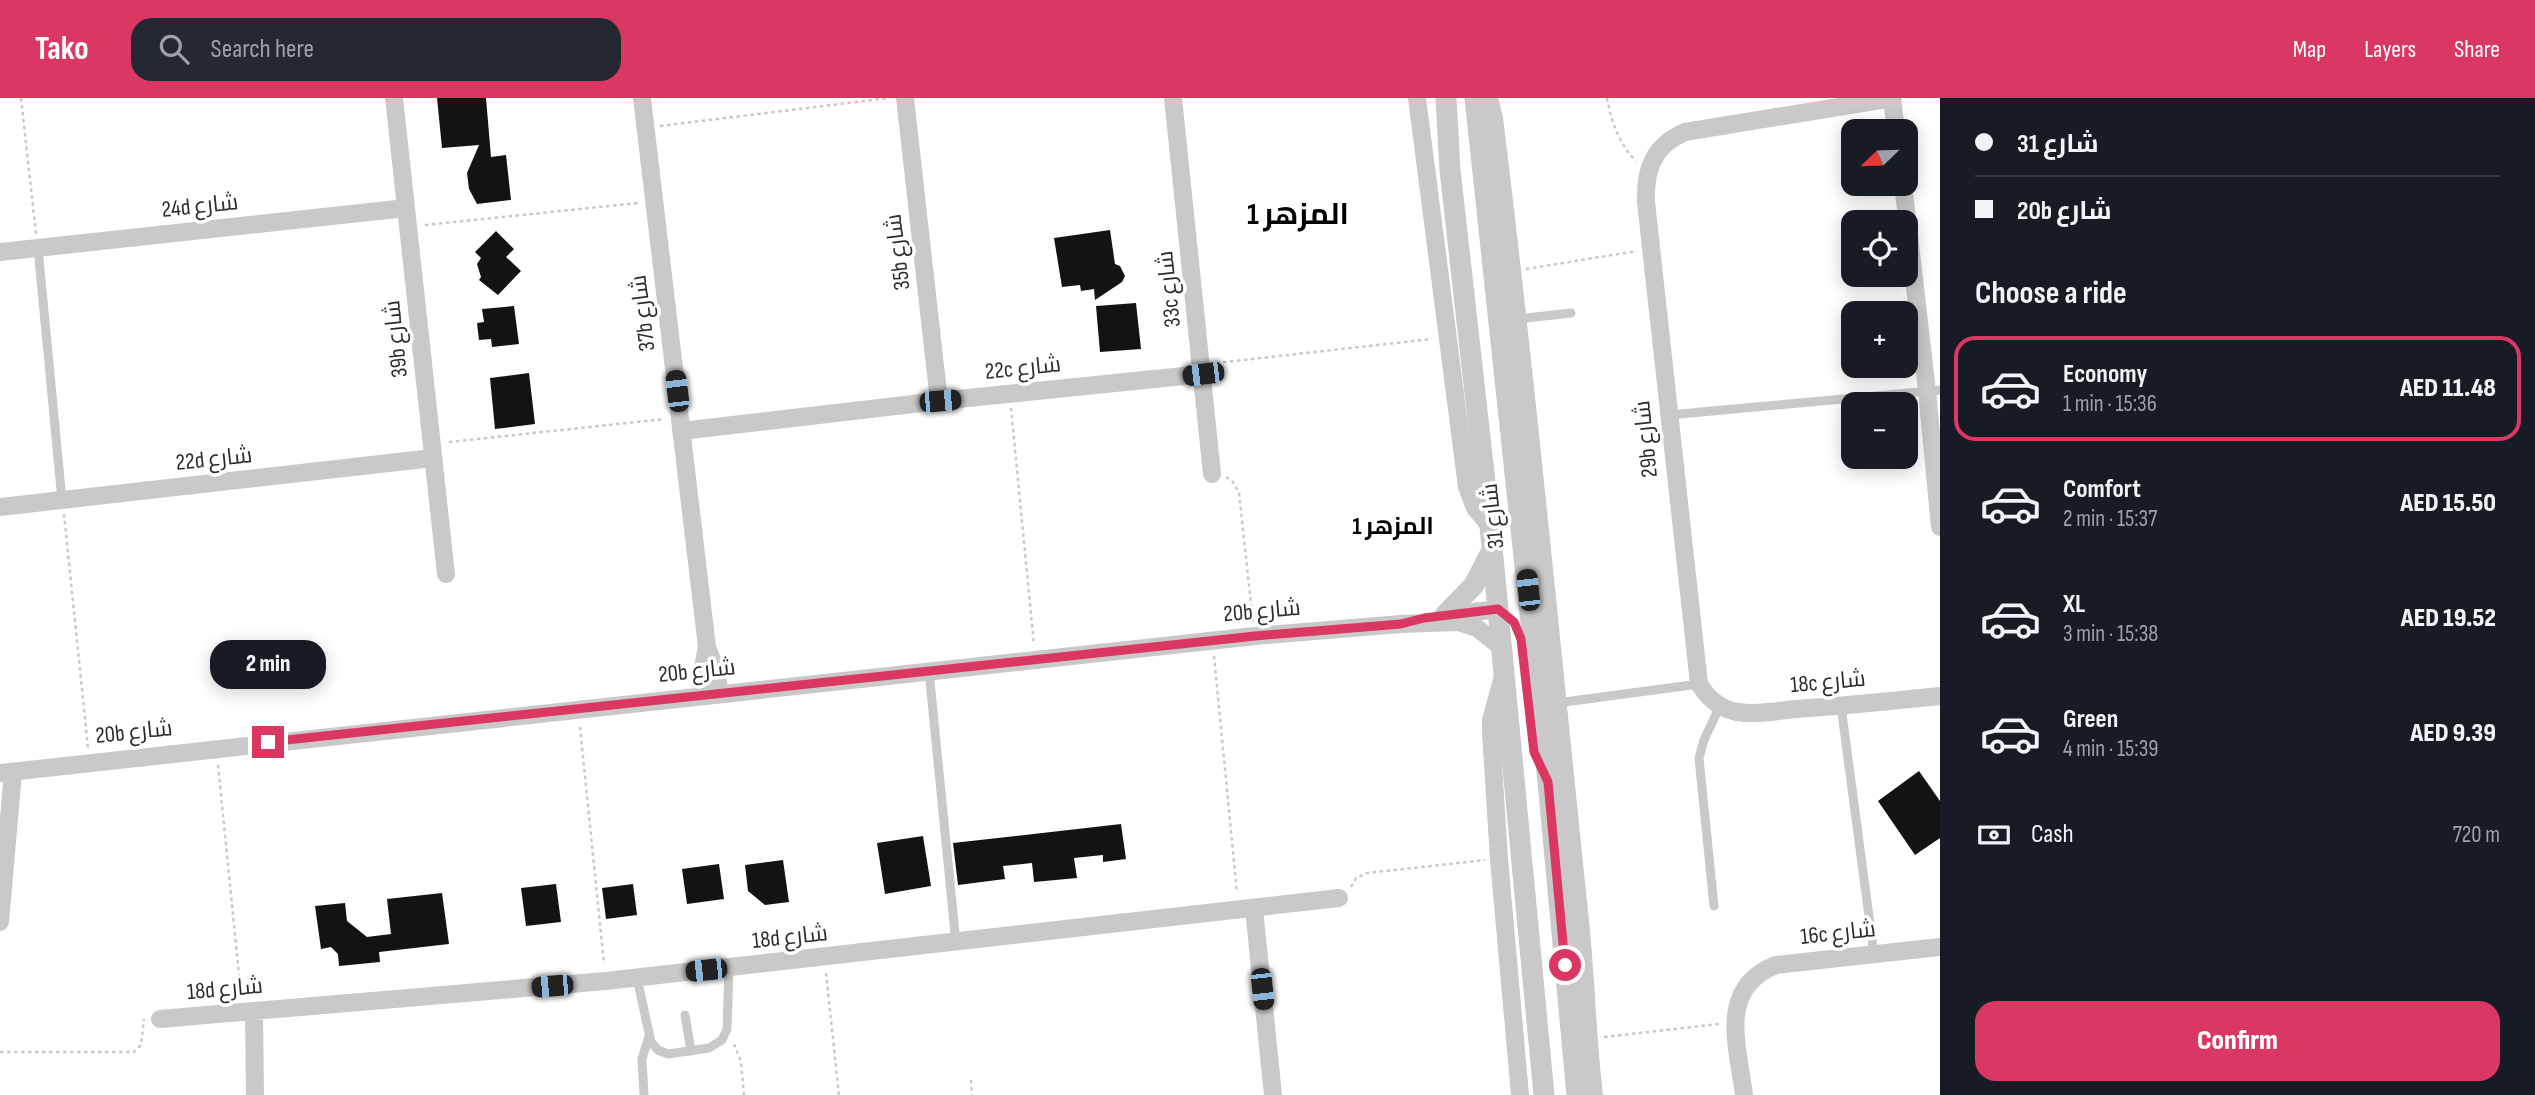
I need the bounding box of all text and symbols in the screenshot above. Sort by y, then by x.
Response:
search box [131,18,621,81]
text: Tako [35,29,89,69]
icon: search [155,30,193,68]
text: Search here [211,34,314,65]
text: Map [2293,35,2326,64]
text: Layers [2364,35,2416,64]
text: Share [2454,35,2500,64]
north arrow [1841,119,1918,196]
map controls [1841,119,1918,469]
text: شارع 31 [2017,129,2099,160]
street label: 24d شارع [160,188,240,225]
text: 20b شارع [2017,196,2112,227]
district label: المزهر 1 [1247,197,1349,233]
button: locate [1841,210,1918,287]
street label: 35b شارع [879,212,918,292]
street label: 33c شارع [1151,249,1188,329]
street label: 37b شارع [624,273,663,353]
text: Choose a ride [1975,274,2127,313]
street label: 39b شارع [378,299,415,379]
button: + [1841,301,1918,378]
street label: 22c شارع [984,350,1063,387]
icon: car [1979,357,2042,420]
text: Economy [2063,359,2147,390]
car [1181,361,1226,387]
car [665,369,690,413]
text: AED 11.48 [2400,373,2496,404]
car [919,389,962,413]
text: 1 min · 15:36 [2063,390,2157,418]
button: − [1841,392,1918,469]
street label: 29b شارع [1628,399,1665,479]
street label: 22d شارع [174,441,254,478]
icon: car [1979,472,2042,535]
text: Comfort [2063,474,2141,505]
street label: شارع 31 [1476,482,1511,550]
text: AED 15.50 [2400,488,2496,519]
text: 2 min · 15:37 [2063,505,2157,533]
district label: المزهر 1 [1352,512,1434,541]
car [1516,568,1541,612]
icon: car [1979,587,2042,650]
text: XL [2063,589,2085,620]
street label: 20b شارع [1222,594,1302,629]
text: AED 19.52 [2401,603,2496,634]
text: 3 min · 15:38 [2063,620,2158,648]
callout: 2 min [210,640,326,690]
text: 2 min [246,650,290,678]
street label: 20b شارع [657,653,737,690]
street label: 18c شارع [1789,665,1867,700]
icon: car [1979,702,2042,765]
text: Green [2063,704,2118,735]
street label: 20b شارع [94,714,174,751]
text: AED 9.39 [2410,718,2496,749]
route end [252,726,284,758]
text: 4 min · 15:39 [2063,735,2159,763]
icon: cash [1975,816,2013,854]
text: Cash [2031,819,2074,850]
text: 720 m [2453,821,2500,849]
street label: 16c شارع [1799,915,1877,952]
street label: 18d شارع [751,919,829,956]
route start [1549,949,1581,981]
car [685,957,728,983]
car [1250,967,1275,1011]
street label: 18d شارع [186,972,264,1007]
car [531,974,574,998]
button: Confirm [1975,1001,2500,1081]

